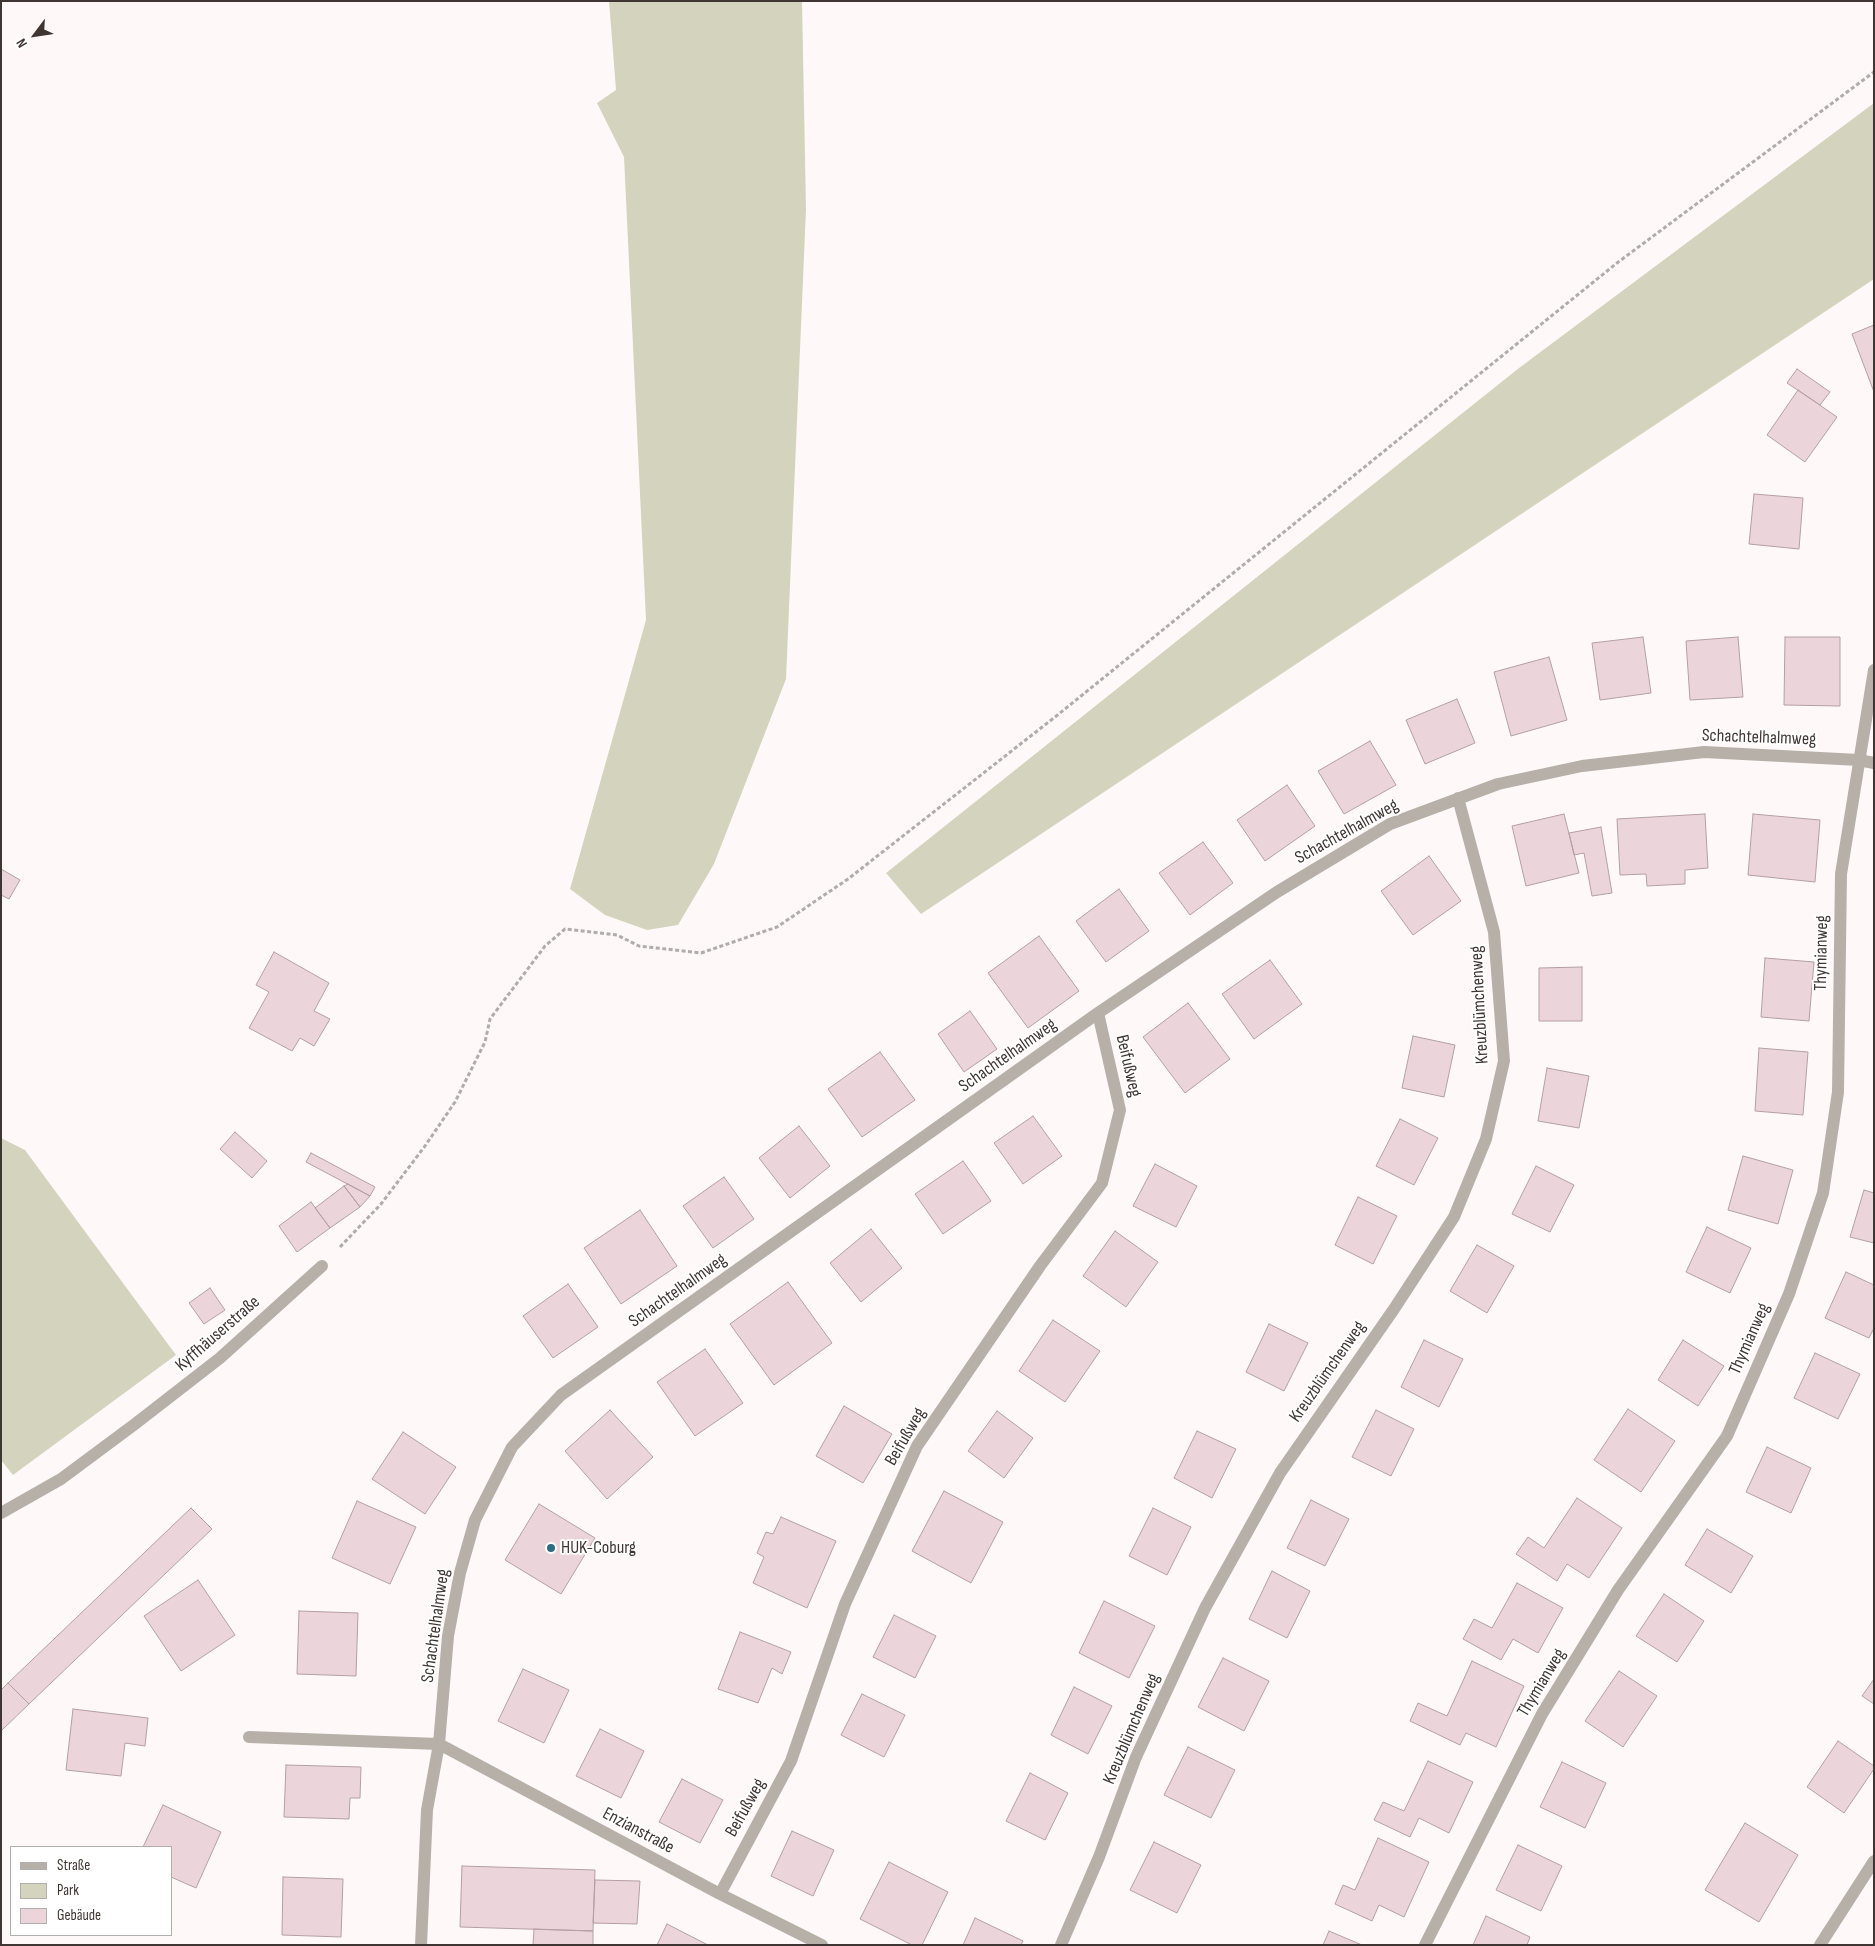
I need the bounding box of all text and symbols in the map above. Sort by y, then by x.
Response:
north arrow [10,10,60,60]
text: N [13,35,31,51]
street label: Schachtelhalmweg [1701,725,1817,751]
street label: Schachtelhalmweg [1292,795,1402,869]
street label: Thymianweg [1811,915,1833,991]
street label: Kreuzblümchenweg [1466,945,1494,1065]
street label: Schachtelhalmweg [955,1014,1061,1098]
street label: Beifußweg [1110,1033,1146,1099]
street label: Schachtelhalmweg [625,1249,731,1333]
street label: Kyffhäuserstraße [172,1292,264,1376]
street label: Thymianweg [1725,1300,1775,1378]
street label: Kreuzblümchenweg [1285,1317,1371,1427]
street label: Beifußweg [881,1404,931,1470]
place label: HUK-Coburg [561,1537,636,1559]
marker: HUK-Coburg [545,1542,557,1554]
street label: Schachtelhalmweg [417,1568,455,1684]
street label: Thymianweg [1513,1645,1571,1721]
street label: Kreuzblümchenweg [1099,1670,1165,1788]
street label: Beifußweg [721,1775,771,1841]
street label: Enzianstraße [598,1803,678,1859]
legend [10,1846,172,1936]
text: Straße [57,1856,90,1875]
text: Park [57,1881,79,1900]
text: Gebäude [57,1906,101,1925]

